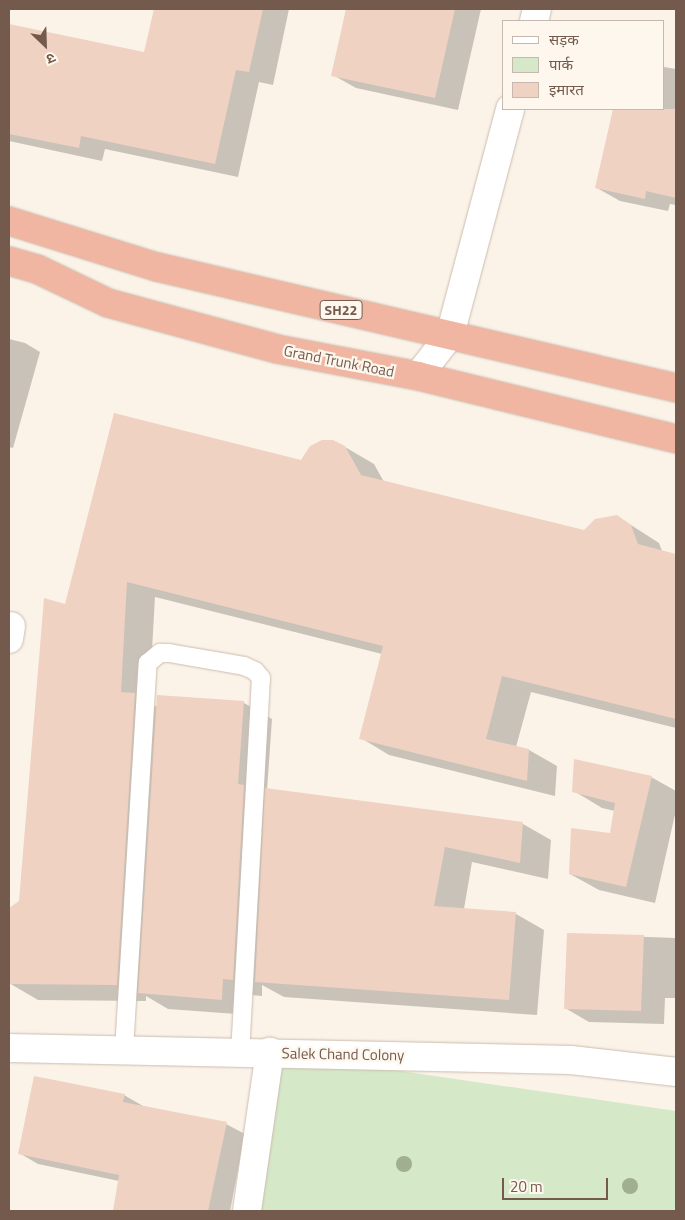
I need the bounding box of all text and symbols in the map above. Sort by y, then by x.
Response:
north arrow [20,20,70,70]
legend [502,20,665,110]
text: सड़क [549,28,579,51]
text: उ [43,48,59,70]
text: पार्क [549,53,573,76]
text: इमारत [549,78,584,101]
road number: SH22 [318,298,364,322]
street label: Grand Trunk Road [282,341,396,381]
street label: Salek Chand Colony [281,1044,405,1064]
scale bar [505,1168,611,1200]
text: 20 m [510,1175,543,1198]

